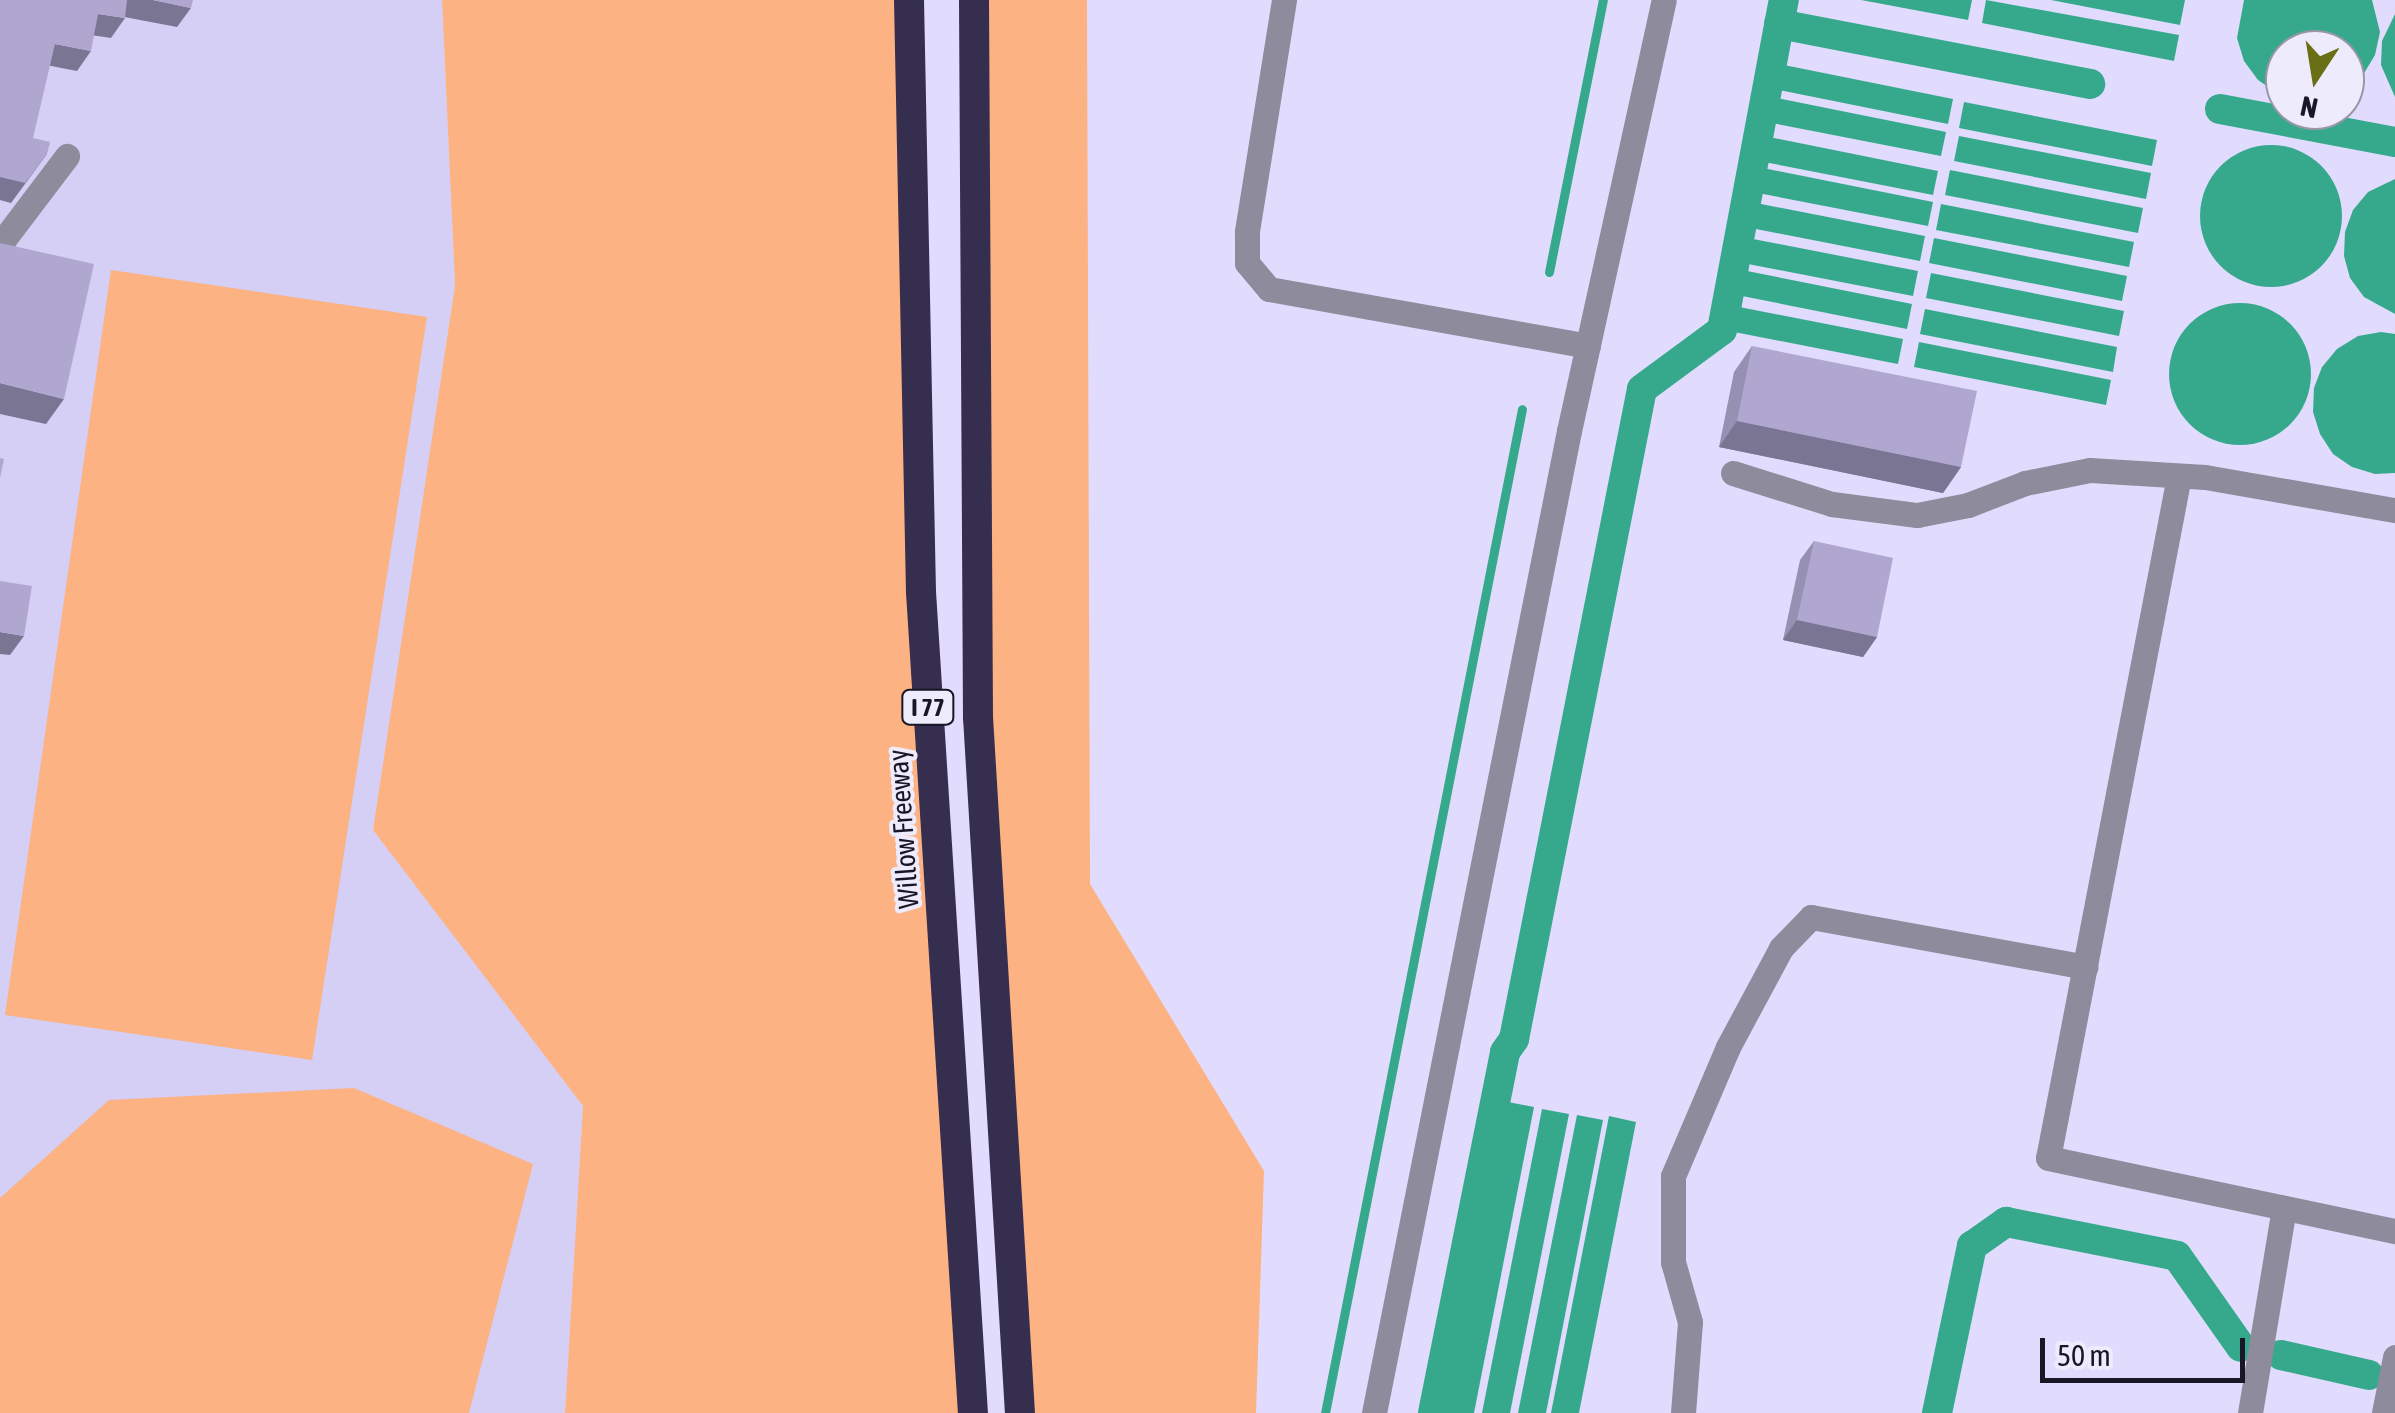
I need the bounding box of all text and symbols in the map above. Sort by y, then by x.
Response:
north arrow [2265,30,2365,130]
text: N [2298,90,2321,125]
road number: I 77 [900,687,956,727]
street label: Willow Freeway [881,748,925,910]
scale bar [2045,1318,2250,1380]
text: 50 m [2057,1338,2111,1372]

